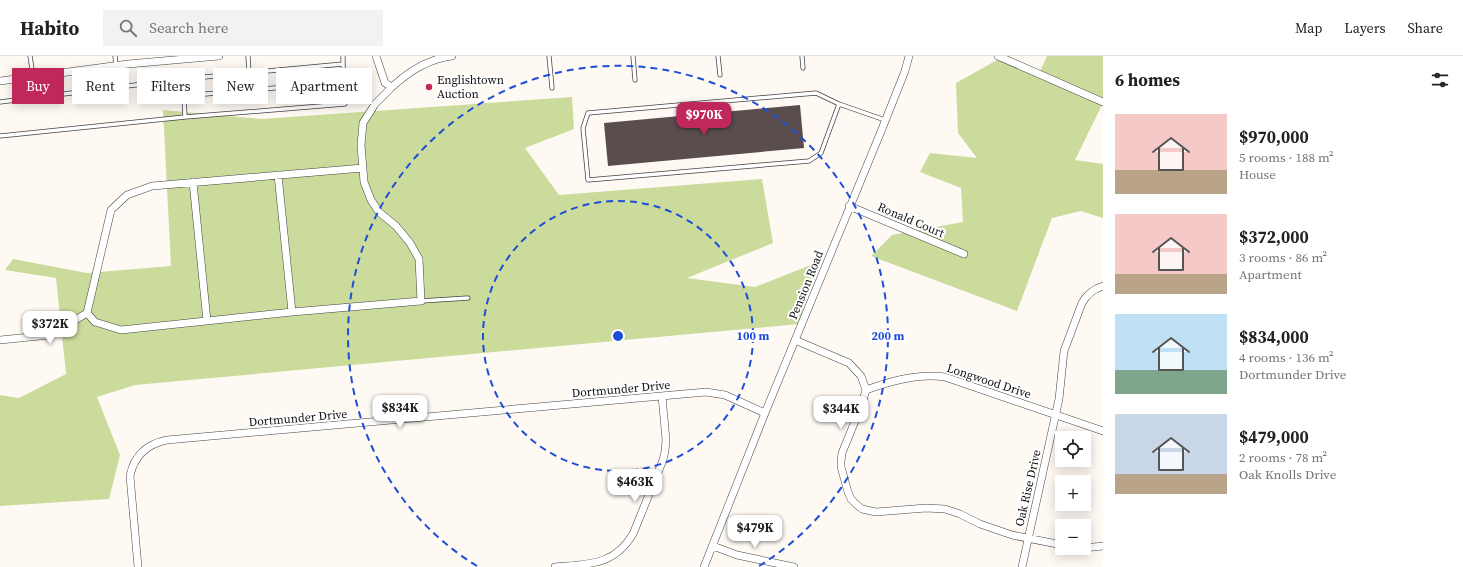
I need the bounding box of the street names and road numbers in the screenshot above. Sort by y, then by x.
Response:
street label: Ronald Court [875,199,947,241]
street label: Pension Road [785,248,827,322]
street label: Longwood Drive [945,360,1033,402]
street label: Dortmunder Drive [571,377,671,401]
street label: Dortmunder Drive [248,406,348,430]
street label: Oak Rise Drive [1011,448,1045,528]

